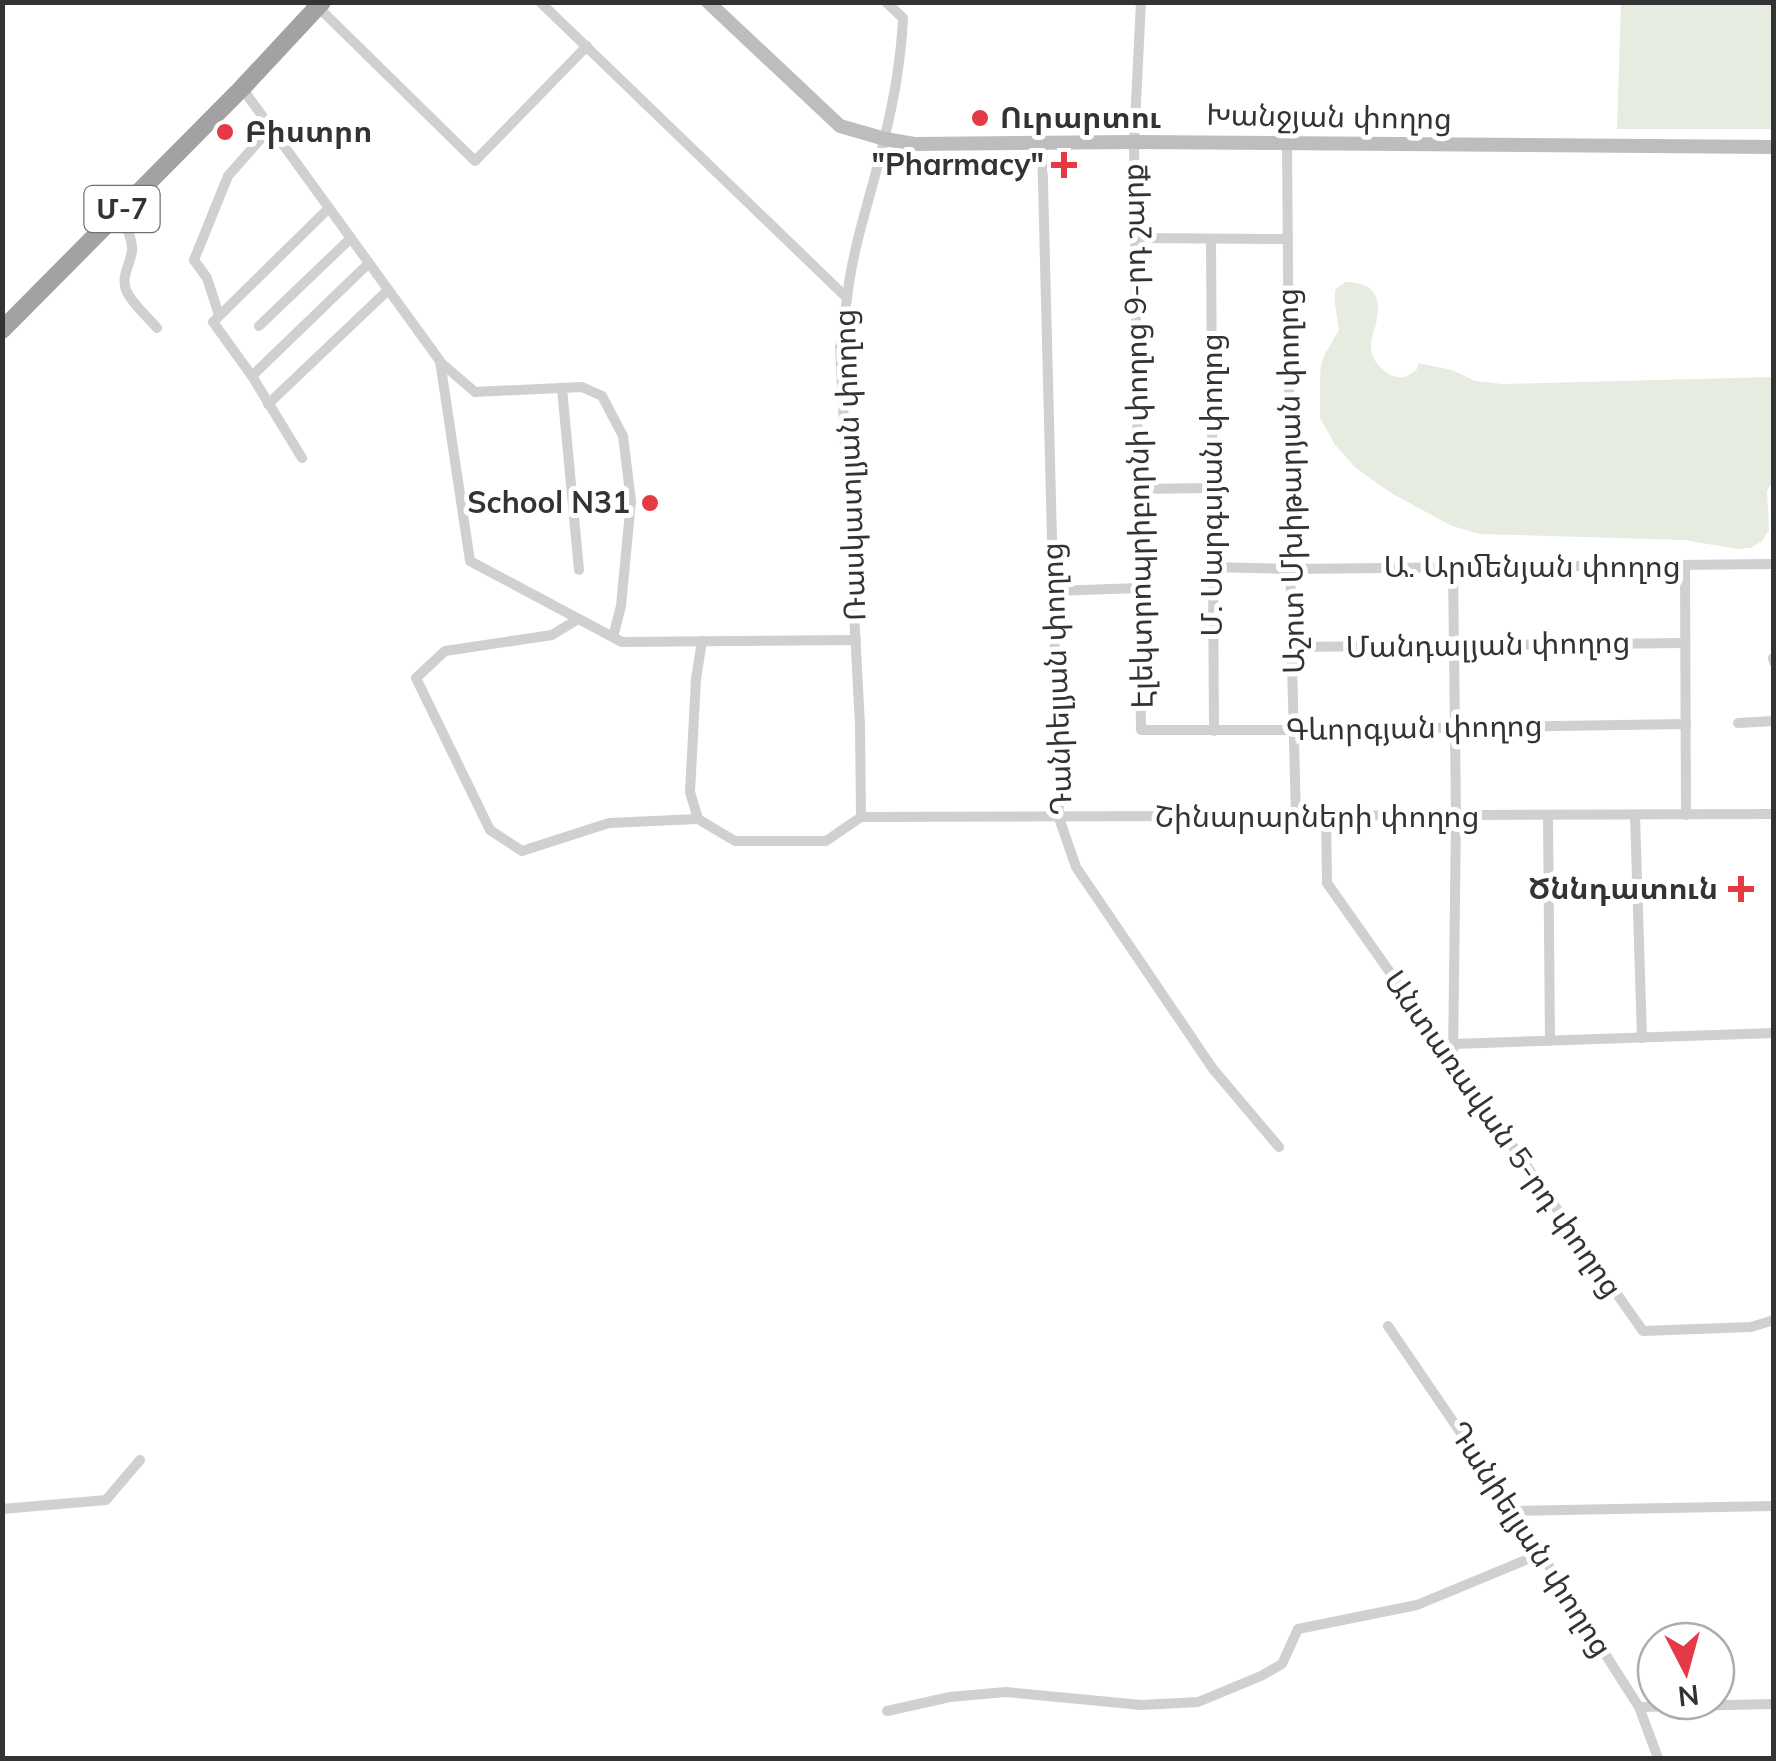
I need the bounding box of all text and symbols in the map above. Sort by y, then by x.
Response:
street label: Խանջյան փողոց [1206,95,1452,137]
place label: Ուրարտու [1000,98,1161,136]
marker: Ուրարտու [969,107,991,129]
place label: Բիստրո [245,112,373,150]
marker: Բիստրո [214,121,236,143]
place label: "Pharmacy" [871,145,1044,183]
marker: "Pharmacy" [1053,154,1075,176]
street label: Էլեկտրոպրիբորնի փողոց 9-րդ շարք [1113,163,1161,709]
road number: Մ-7 [84,186,160,232]
street label: Աշոտ Մխիթարյան փողոց [1268,288,1312,674]
street label: Ռասկատլյան փողոց [825,308,873,622]
street label: Մ. Սարգսյան փողոց [1192,333,1230,637]
place label: School N31 [467,483,630,521]
marker: School N31 [639,492,661,514]
street label: Դանիելյան փողոց [1032,542,1080,816]
street label: Ա. Արմենյան փողոց [1383,547,1681,585]
street label: Մանդալյան փողոց [1345,623,1631,665]
street label: Գևորգյան փողոց [1285,706,1543,748]
street label: Շինարարների փողոց [1155,797,1480,835]
place label: Ծննդատուն [1528,869,1718,907]
marker: Ծննդատուն [1728,876,1754,902]
street label: Անտառավան 5-րդ փողոց [1376,963,1631,1304]
street label: Դանիելյան փողոց [1440,1413,1621,1663]
north arrow [1636,1621,1736,1721]
text: N [1676,1678,1701,1715]

